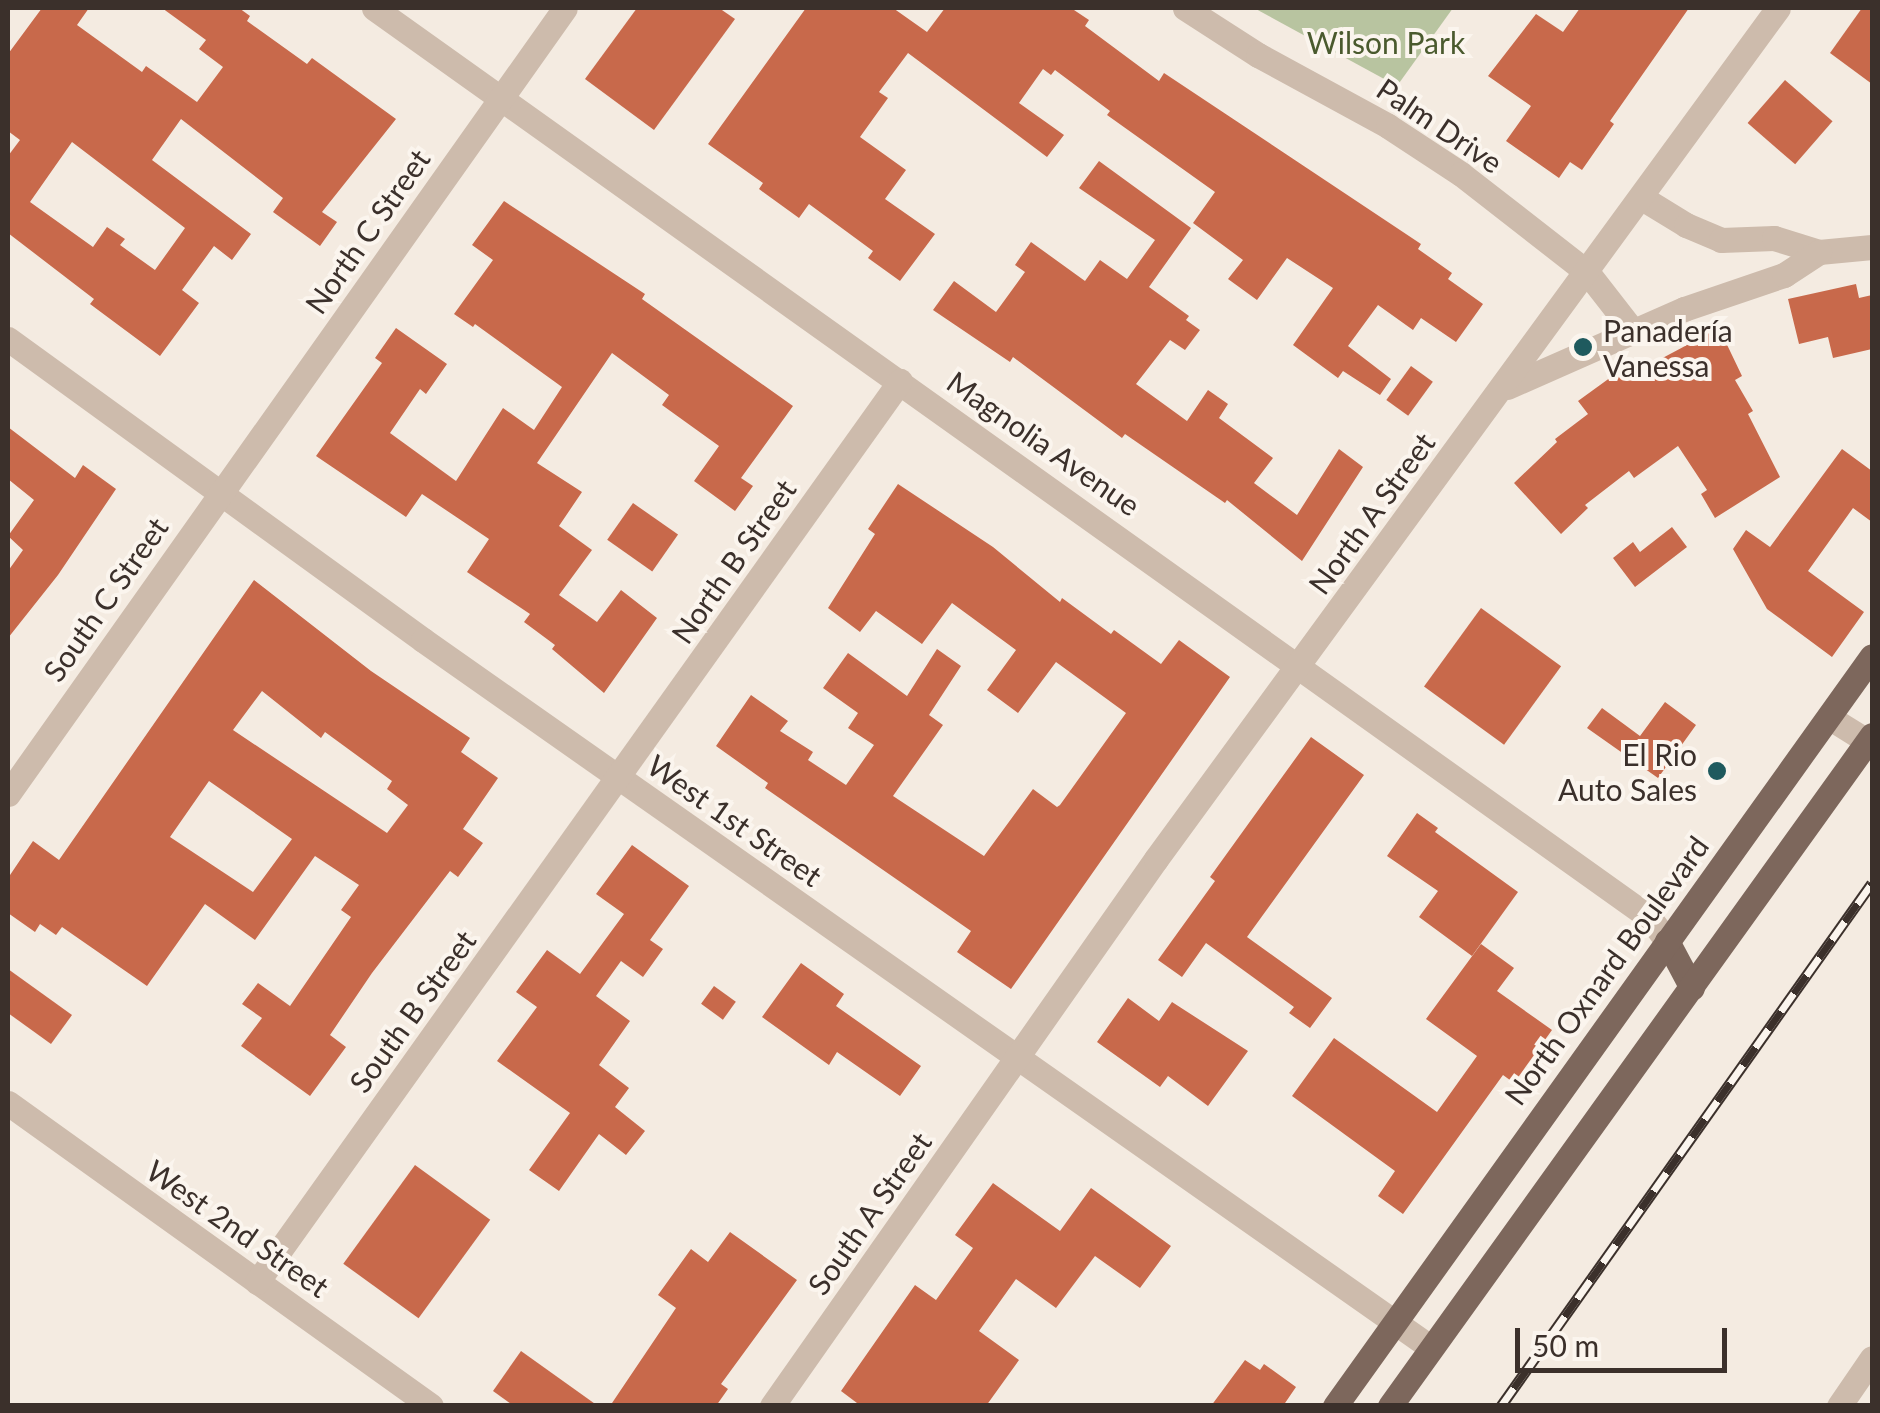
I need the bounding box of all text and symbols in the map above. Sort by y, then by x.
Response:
park label: Wilson Park [1307,24,1465,60]
street label: Palm Drive [1370,70,1510,180]
street label: North C Street [297,142,437,320]
place label: Panadería Vanessa [1603,312,1733,382]
marker: Panadería Vanessa [1572,336,1594,358]
street label: Magnolia Avenue [940,363,1148,523]
street label: North A Street [1300,425,1442,601]
street label: North B Street [663,472,803,650]
street label: South C Street [35,510,175,688]
place label: El Rio Auto Sales [1558,736,1697,806]
street label: West 1st Street [641,747,829,893]
marker: El Rio Auto Sales [1706,760,1728,782]
street label: North Oxnard Boulevard [1496,829,1716,1111]
street label: South B Street [341,923,483,1099]
street label: South A Street [799,1124,939,1302]
street label: West 2nd Street [140,1152,336,1304]
scale bar [1520,1308,1732,1370]
text: 50 m [1532,1327,1599,1363]

